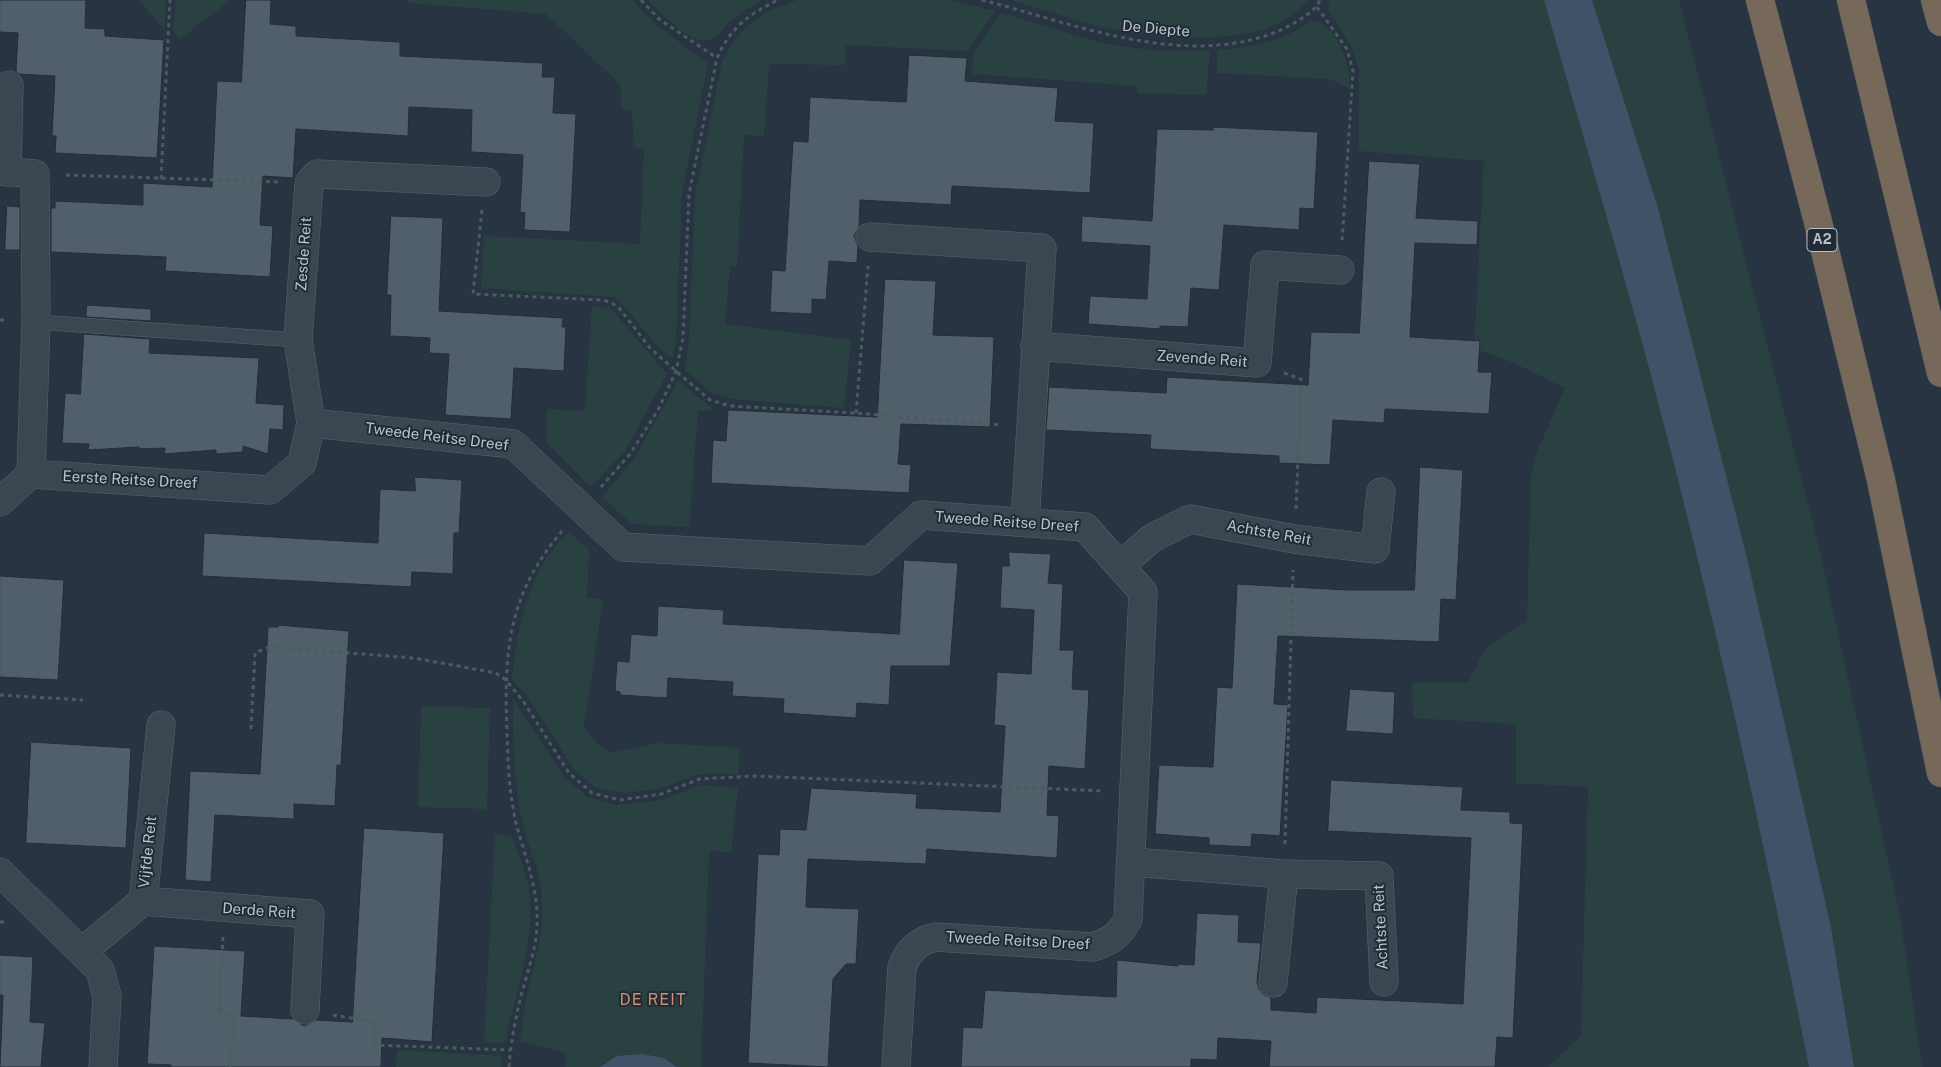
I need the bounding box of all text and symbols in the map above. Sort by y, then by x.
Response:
street label: De Diepte [1121,17,1191,41]
street label: Zesde Reit [292,216,316,292]
road number: A2 [1807,228,1837,252]
street label: Zevende Reit [1156,347,1248,371]
street label: Tweede Reitse Dreef [364,419,510,455]
street label: Eerste Reitse Dreef [62,467,198,493]
street label: Tweede Reitse Dreef [934,508,1080,536]
street label: Achtste Reit [1225,517,1313,549]
street label: Vijfde Reit [135,815,161,889]
street label: Achtste Reit [1370,884,1392,970]
street label: Derde Reit [222,899,296,923]
street label: Tweede Reitse Dreef [945,928,1091,954]
district label: DE REIT [619,990,687,1010]

